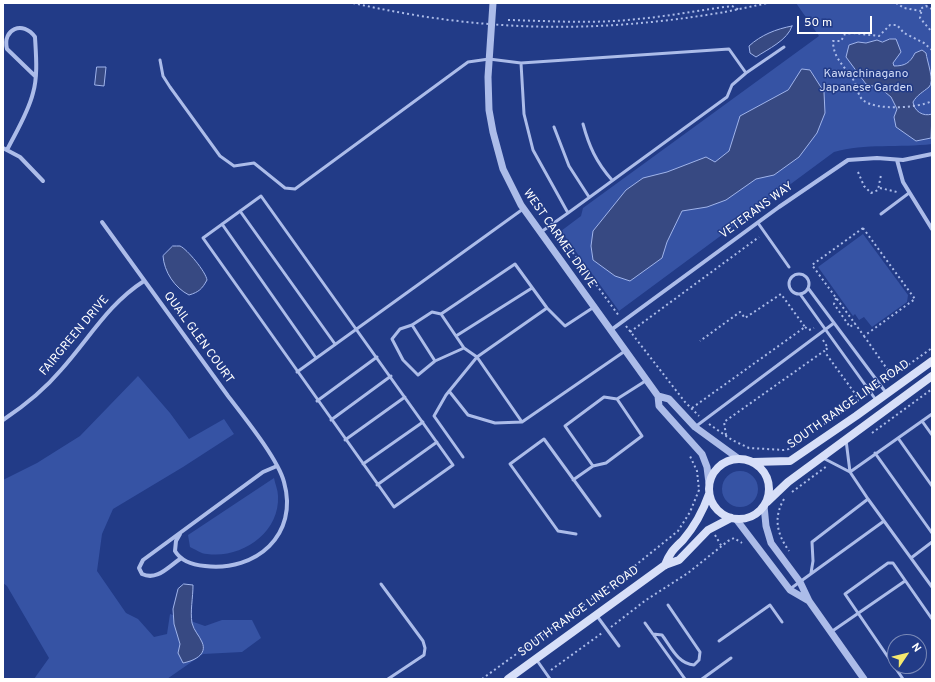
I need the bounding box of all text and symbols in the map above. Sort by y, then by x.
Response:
scale bar [799,8,874,34]
text: 50 m [804,15,832,31]
park label: Kawachinagano Japanese Garden [819,68,913,96]
street label: VETERANS WAY [717,180,797,242]
street label: WEST CARMEL DRIVE [519,187,599,291]
street label: QUAIL GLEN COURT [160,289,236,387]
street label: FAIRGREEN DRIVE [37,293,113,379]
street label: SOUTH RANGE LINE ROAD [785,357,913,453]
street label: SOUTH RANGE LINE ROAD [516,563,642,661]
north arrow [887,634,927,674]
text: N [908,640,924,655]

